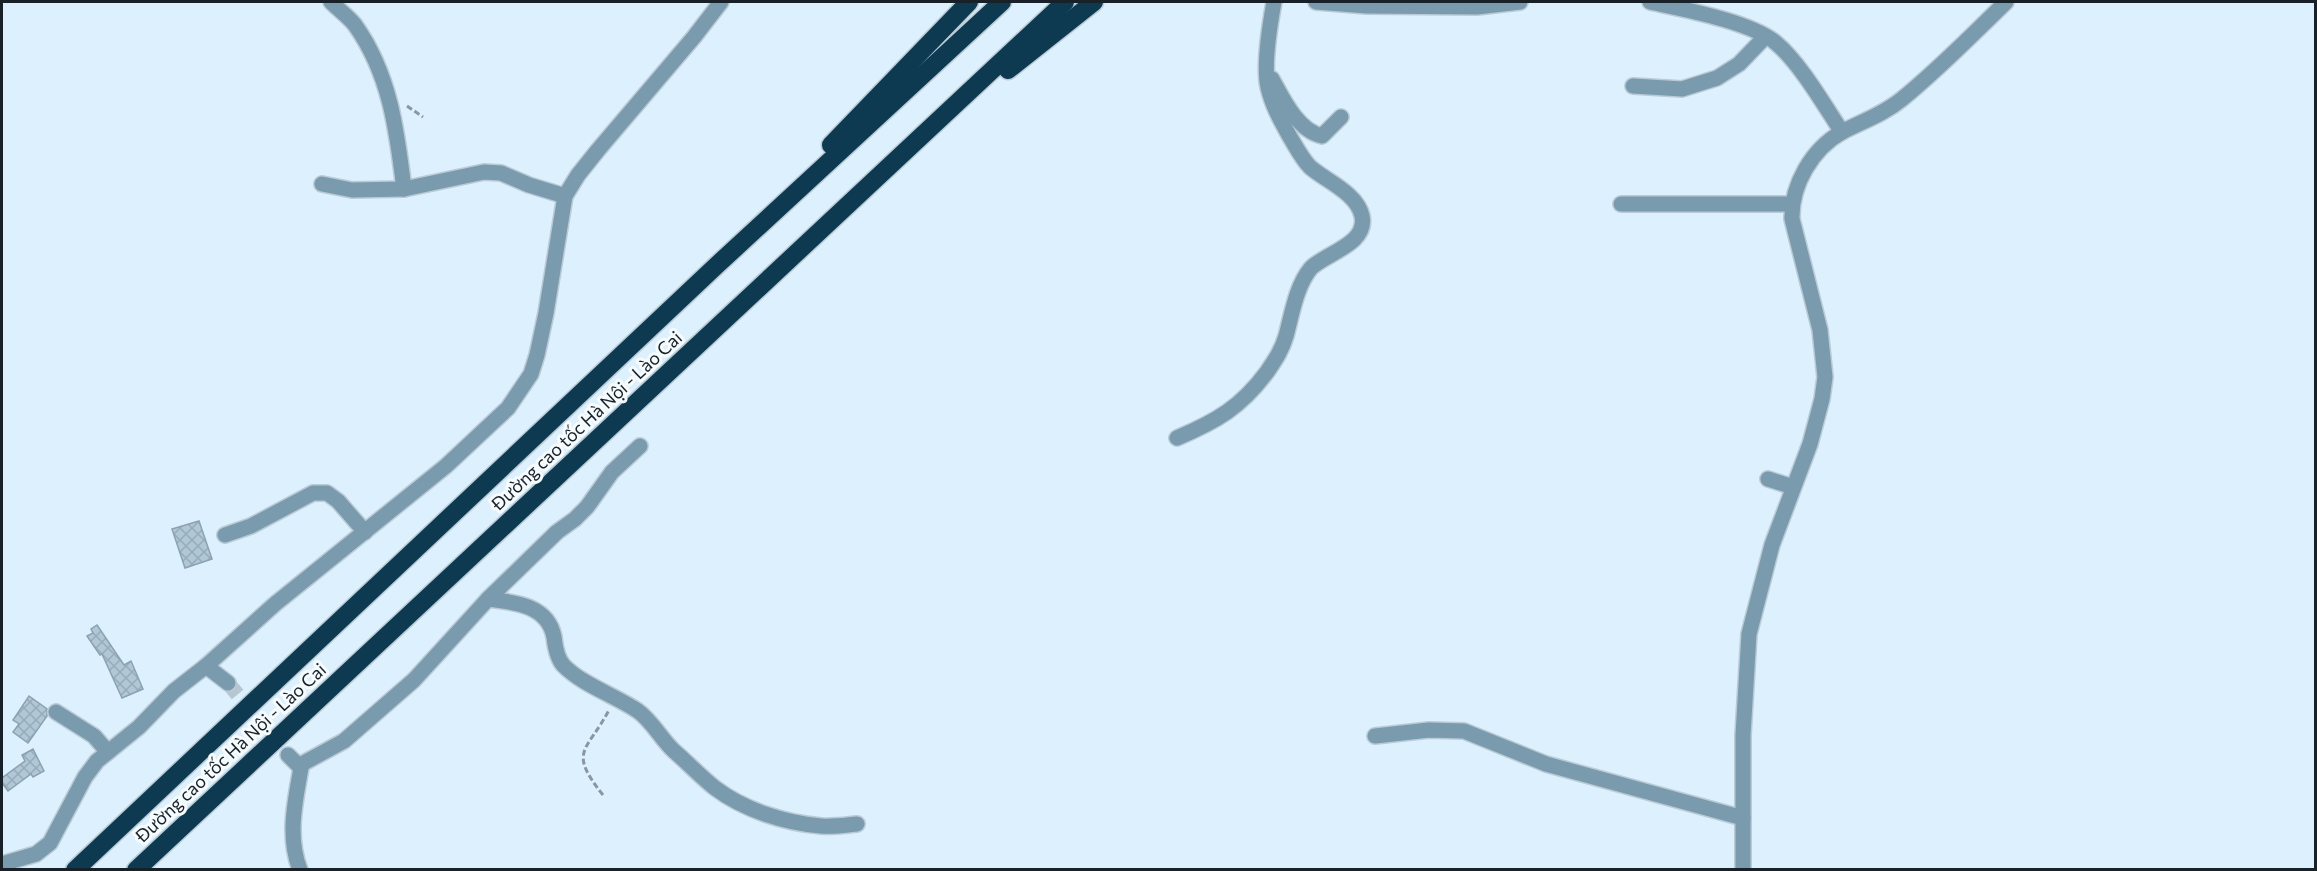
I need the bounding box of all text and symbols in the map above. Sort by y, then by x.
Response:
street label: Đường cao tốc Hà Nội - Lào Cai [486,326,686,515]
street label: Đường cao tốc Hà Nội - Lào Cai [130,658,330,847]

